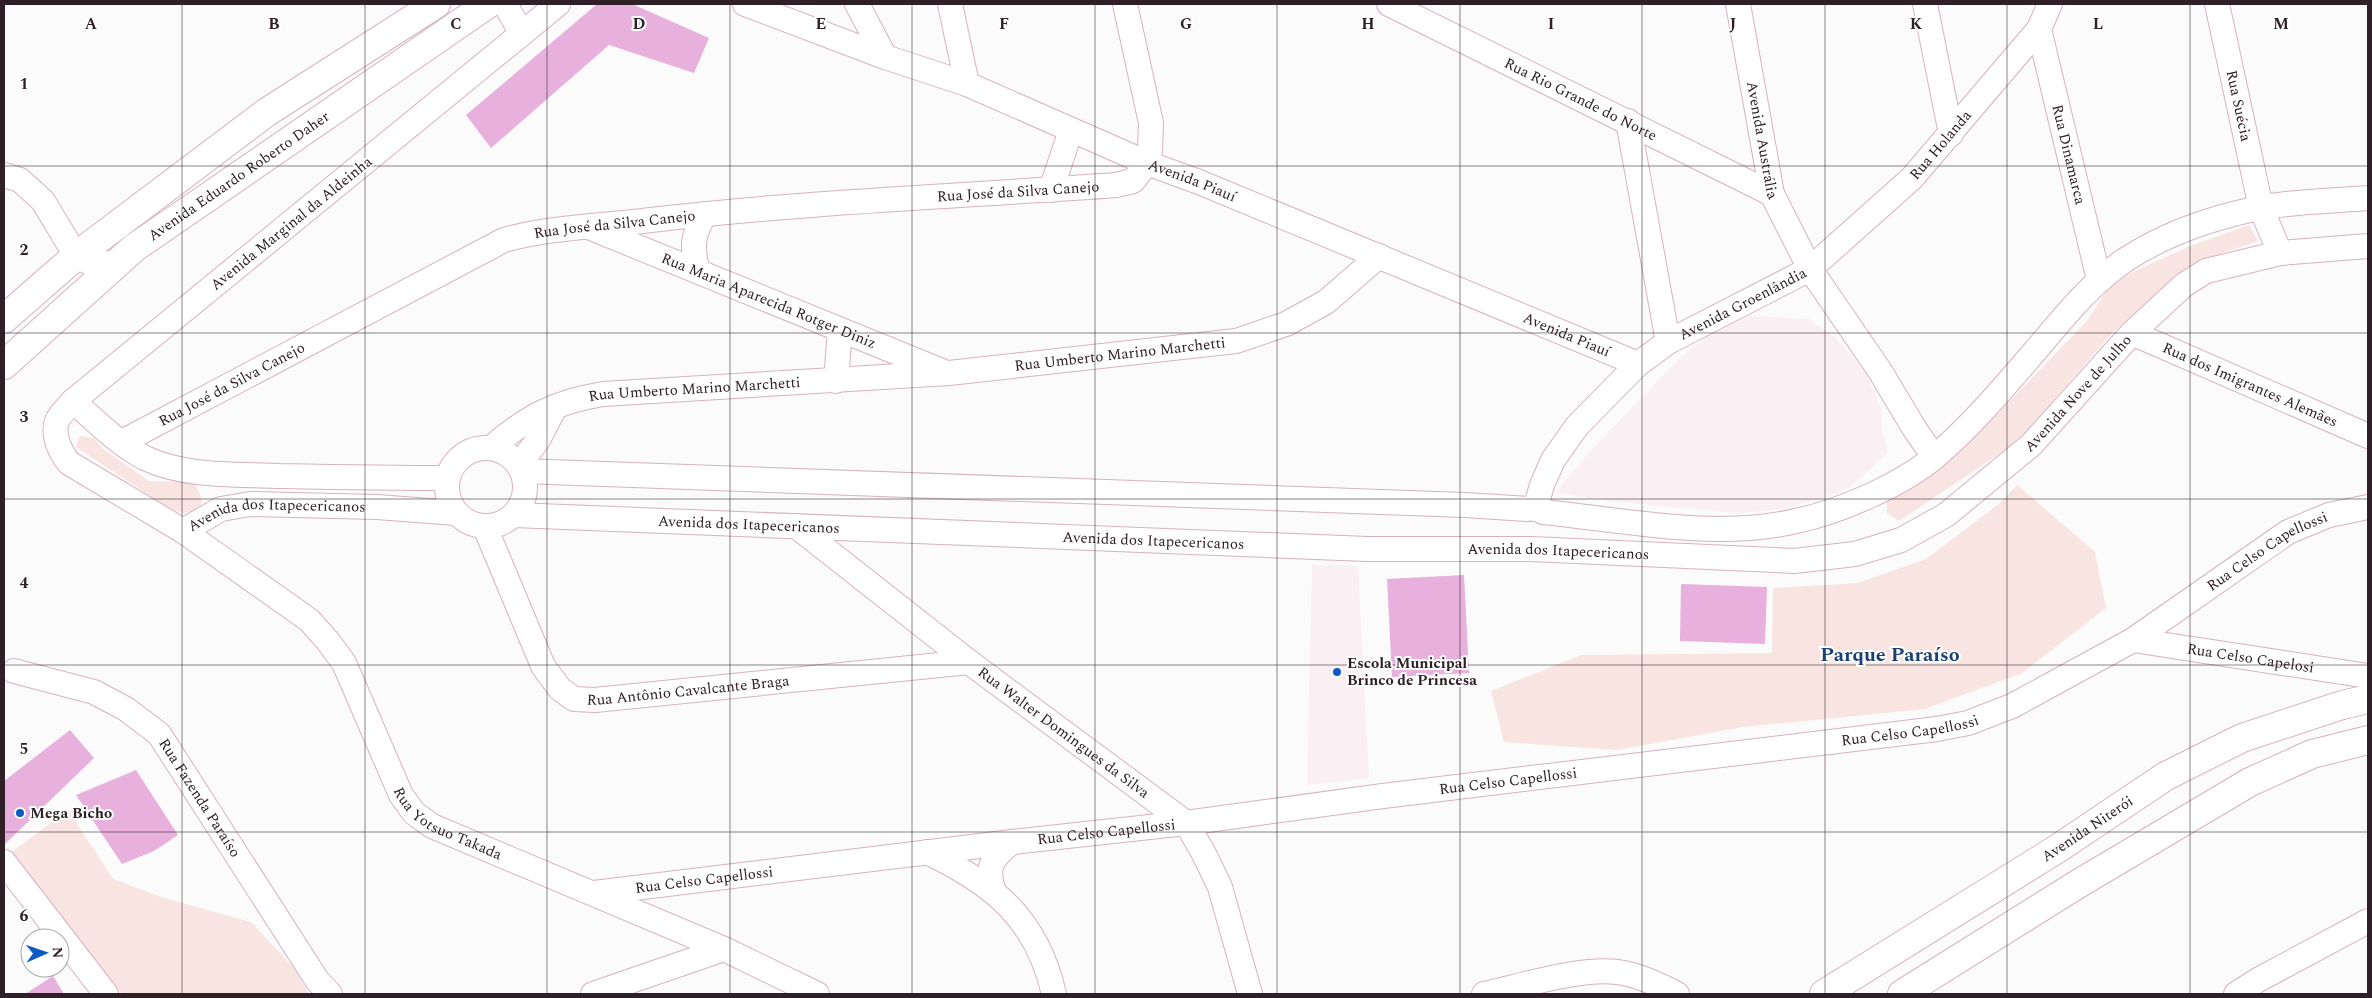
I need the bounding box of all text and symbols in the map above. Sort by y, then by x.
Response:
text: A [85,12,98,36]
text: B [268,12,280,36]
text: C [450,12,462,36]
text: D [633,12,646,36]
text: E [816,12,826,36]
text: F [999,12,1009,36]
text: G [1180,12,1192,36]
text: H [1361,12,1375,36]
text: I [1548,12,1554,36]
text: J [1730,12,1737,36]
text: K [1910,12,1923,36]
text: L [2093,12,2103,36]
text: M [2273,12,2289,36]
street label: Rua Rio Grande do Norte [1500,52,1661,147]
street label: Rua Suécia [2220,68,2257,144]
text: 1 [20,72,28,96]
street label: Avenida Austrália [1740,79,1784,204]
street label: Rua Dinamarca [2045,102,2092,208]
street label: Rua Holanda [1904,105,1978,185]
street label: Avenida Eduardo Roberto Daher [144,106,334,247]
street label: Avenida Marginal da Aldeinha [205,150,378,296]
street label: Avenida Piauí [1145,153,1241,209]
street label: Rua José da Silva Canejo [936,175,1100,208]
street label: Rua José da Silva Canejo [532,204,697,245]
text: 2 [20,238,29,262]
street label: Rua Maria Aparecida Rotger Diniz [658,247,880,355]
street label: Avenida Groenlândia [1675,261,1811,346]
street label: Avenida Piauí [1519,307,1615,364]
street label: Avenida Nove de Julho [2020,330,2137,458]
street label: Rua Umberto Marino Marchetti [1013,331,1227,378]
street label: Rua José da Silva Canejo [155,336,309,433]
street label: Rua dos Imigrantes Alemães [2159,337,2341,433]
street label: Rua Umberto Marino Marchetti [587,371,801,408]
text: 3 [20,405,29,429]
street label: Avenida dos Itapecericanos [184,493,366,538]
street label: Rua Celso Capellossi [2202,506,2331,597]
street label: Avenida dos Itapecericanos [657,510,840,540]
street label: Avenida dos Itapecericanos [1062,526,1245,556]
street label: Avenida dos Itapecericanos [1467,538,1650,566]
text: 4 [20,571,29,595]
street label: Rua Celso Capelosi [2185,637,2316,680]
district label: Parque Paraíso [1820,640,1960,670]
place label: Escola Municipal Brinco de Princesa [1347,652,1477,692]
street label: Rua Walter Domingues da Silva [973,661,1155,805]
marker: Escola Municipal Brinco de Princesa [1331,666,1343,678]
street label: Rua Antônio Cavalcante Braga [586,669,791,712]
street label: Rua Celso Capellossi [1840,709,1982,752]
street label: Rua Fazenda Paraíso [153,734,246,862]
text: 5 [20,737,28,761]
street label: Rua Celso Capellossi [1438,762,1579,801]
street label: Rua Yotsuo Takada [387,783,506,866]
street label: Avenida Niterói [2037,790,2138,868]
place label: Mega Bicho [30,802,112,825]
marker: Mega Bicho [14,807,26,819]
street label: Rua Celso Capellossi [1036,813,1177,851]
street label: Rua Celso Capellossi [634,860,775,900]
text: 6 [20,904,29,928]
north arrow [20,928,70,978]
text: N [47,946,68,959]

